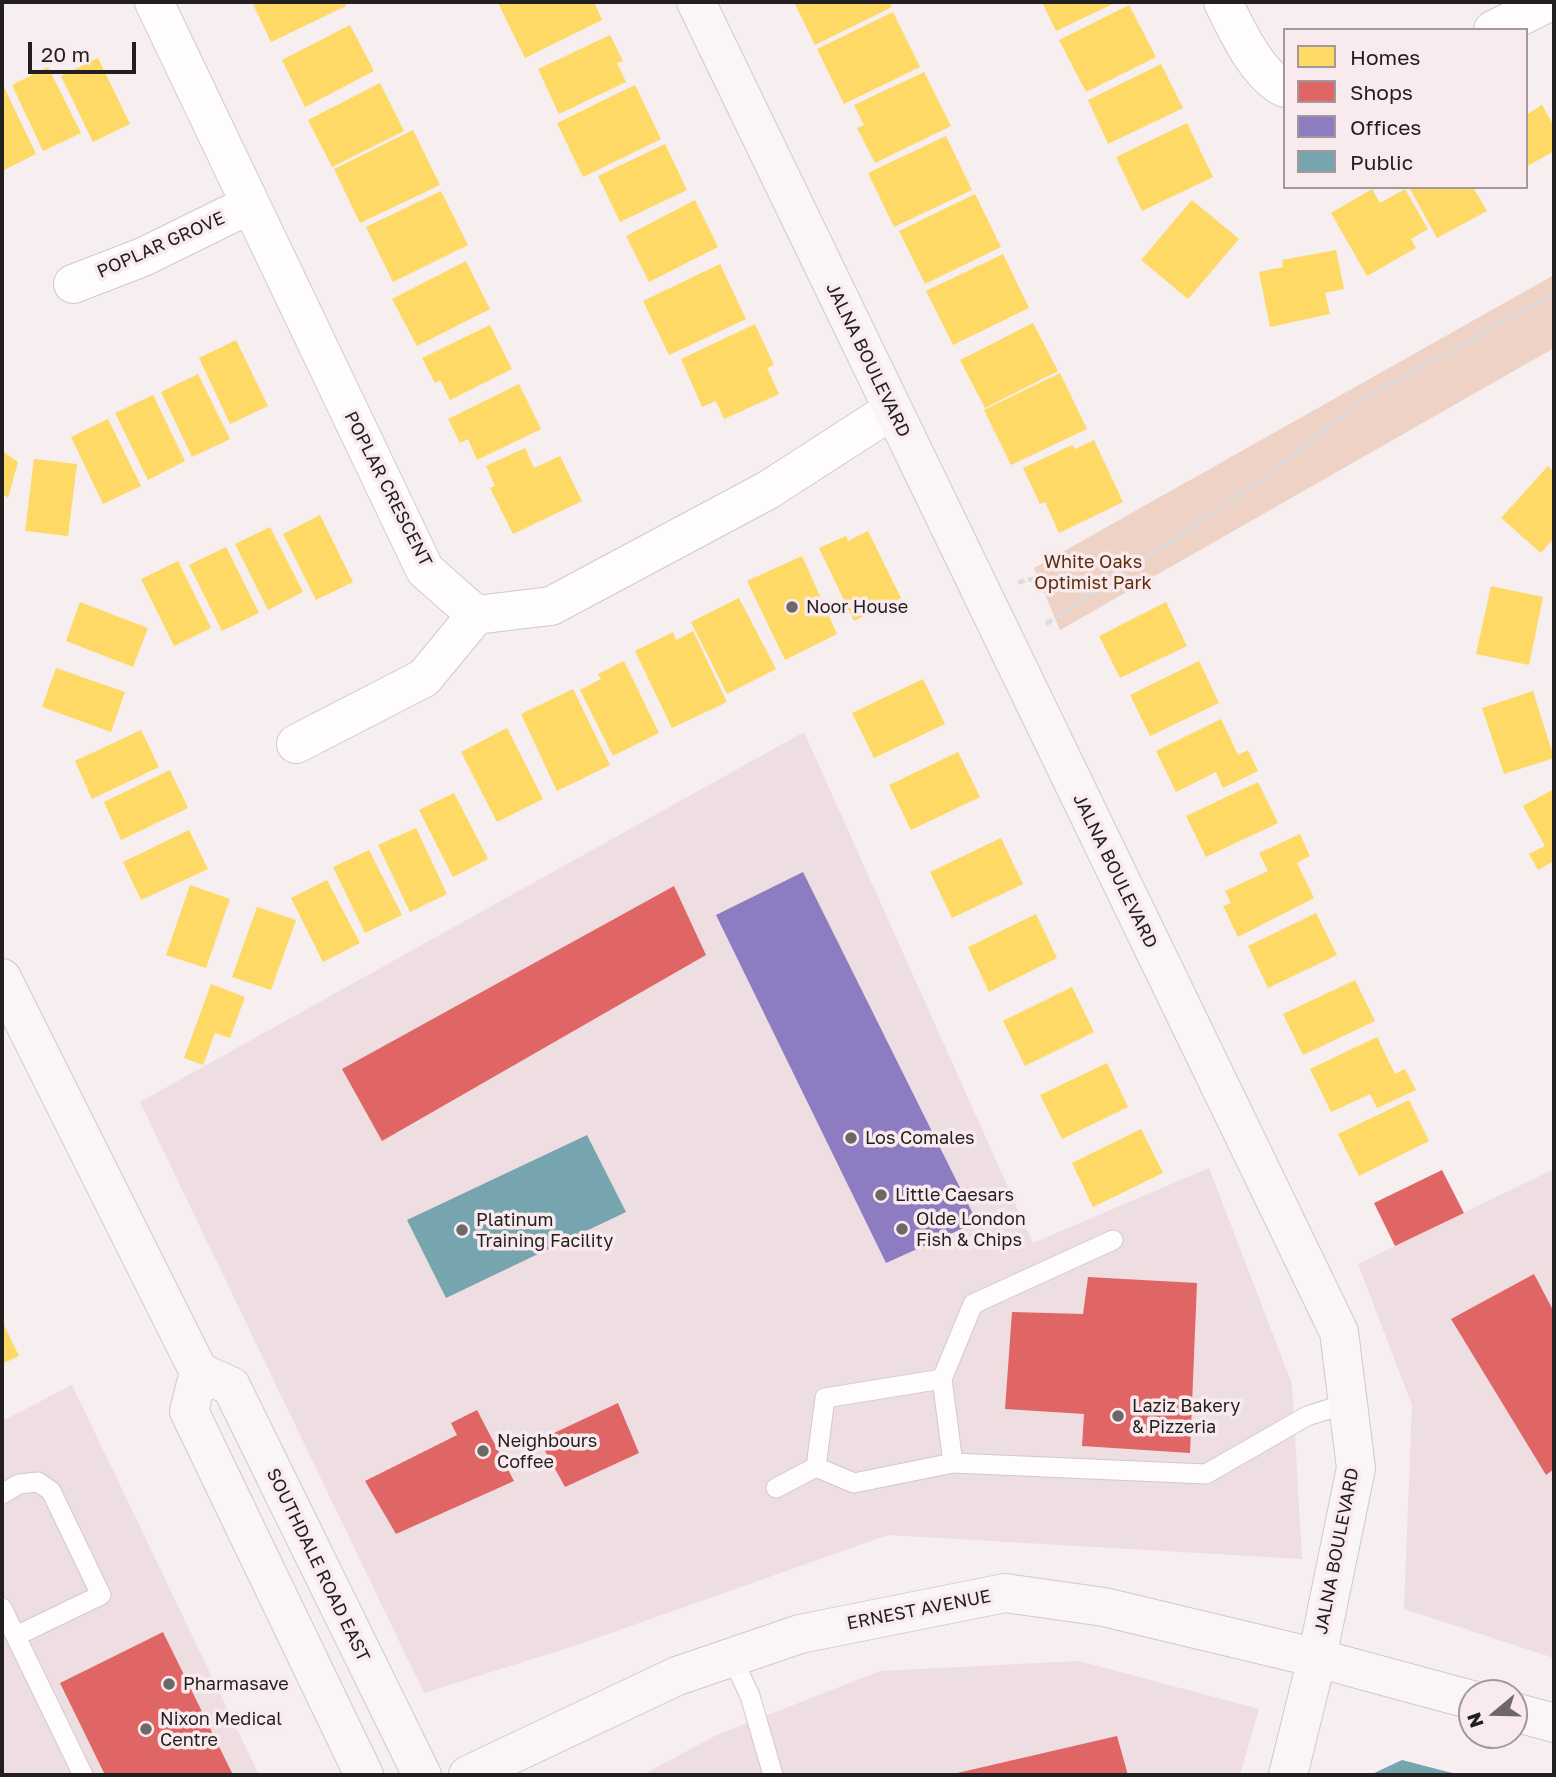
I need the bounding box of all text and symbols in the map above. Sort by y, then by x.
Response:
scale bar [32,28,140,72]
legend [1283,28,1528,189]
text: 20 m [41,41,90,67]
text: Homes [1350,44,1420,70]
text: Shops [1350,79,1413,105]
text: Offices [1350,114,1421,140]
text: Public [1350,149,1413,175]
street label: POPLAR GROVE [94,207,228,283]
street label: JALNA BOULEVARD [821,279,915,441]
street label: POPLAR CRESCENT [339,408,437,570]
park label: White Oaks Optimist Park [1034,551,1152,594]
place label: Noor House [806,596,908,618]
marker: Noor House [784,599,800,615]
street label: JALNA BOULEVARD [1068,790,1162,952]
place label: Los Comales [865,1127,975,1149]
marker: Los Comales [843,1130,859,1146]
place label: Little Caesars [895,1184,1014,1206]
marker: Little Caesars [873,1187,889,1203]
place label: Olde London Fish & Chips [916,1208,1026,1250]
place label: Platinum Training Facility [476,1209,613,1252]
marker: Olde London Fish & Chips [894,1221,910,1237]
marker: Platinum Training Facility [454,1222,470,1238]
place label: Laziz Bakery & Pizzeria [1132,1395,1240,1438]
marker: Laziz Bakery & Pizzeria [1110,1408,1126,1424]
place label: Neighbours Coffee [497,1430,597,1472]
marker: Neighbours Coffee [475,1443,491,1459]
street label: SOUTHDALE ROAD EAST [262,1465,374,1665]
street label: JALNA BOULEVARD [1310,1466,1364,1636]
street label: ERNEST AVENUE [845,1585,993,1635]
place label: Pharmasave [183,1673,289,1695]
marker: Pharmasave [161,1676,177,1692]
north arrow [1458,1679,1528,1749]
place label: Nixon Medical Centre [160,1708,282,1750]
text: N [1461,1710,1488,1731]
marker: Nixon Medical Centre [138,1721,154,1737]

